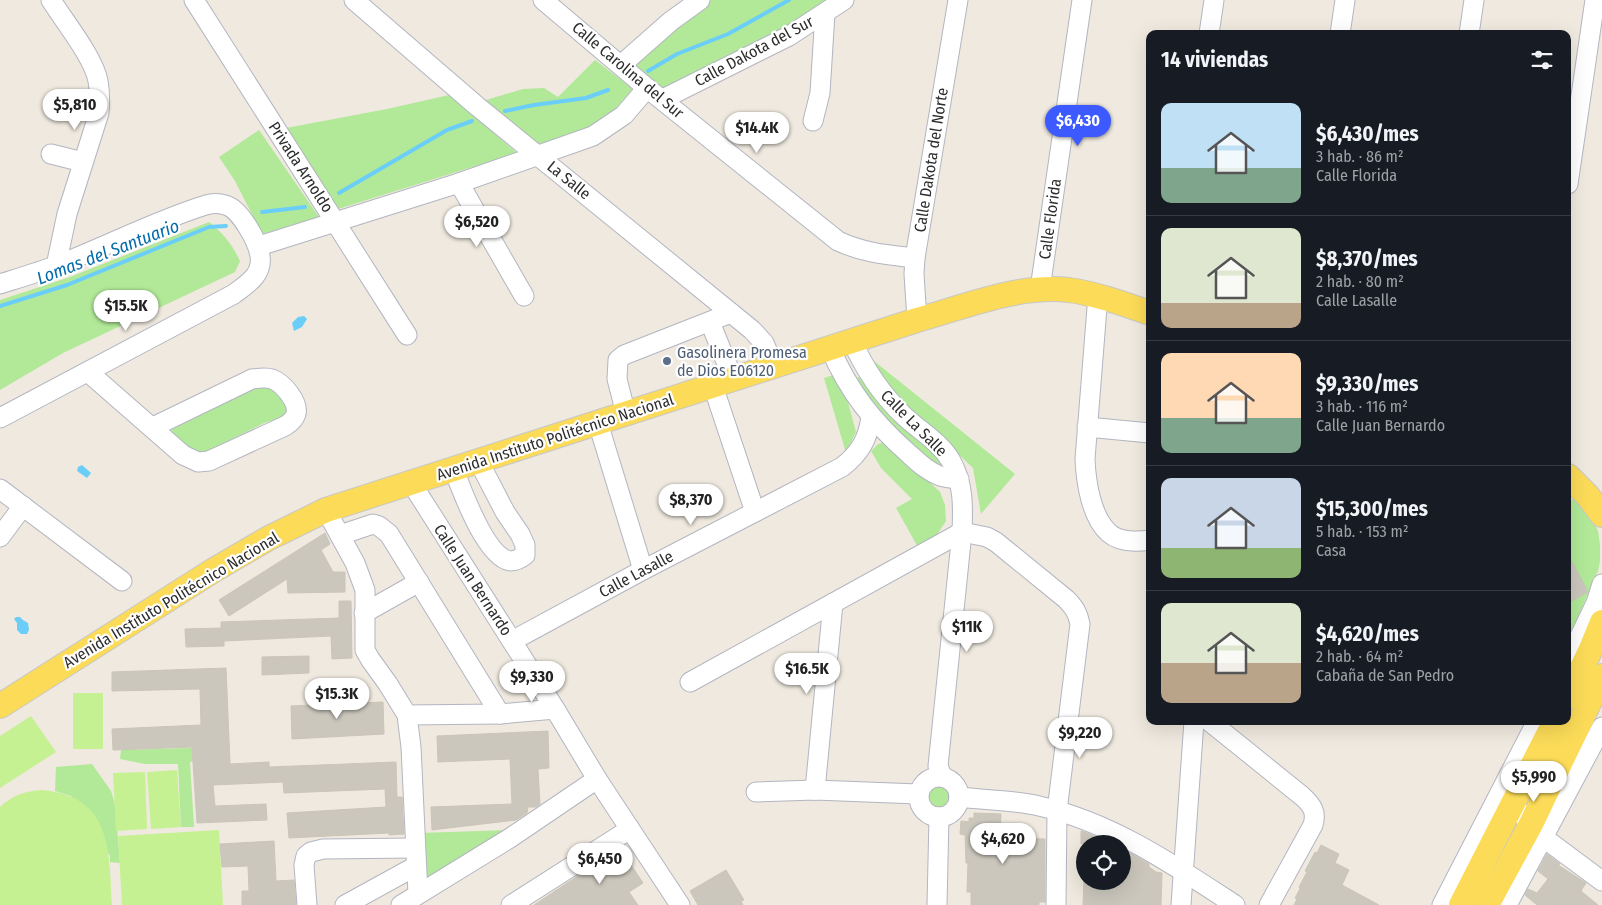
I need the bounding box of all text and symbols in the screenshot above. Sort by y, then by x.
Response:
street label: Calle Dakota del Sur [692,12,817,90]
street label: Calle Carolina del Sur [568,18,688,122]
icon: filters [1528,46,1556,74]
text: 14 viviendas [1161,47,1268,73]
street label: Calle Dakota del Norte [910,86,952,234]
pin: $5,810 [34,88,116,131]
text: $5,810 [53,95,97,114]
pin: $6,430 [1037,104,1119,147]
text: $6,430 [1056,111,1100,130]
pin: $14.4K [716,112,798,154]
street label: Privada Arnoldo [265,118,337,216]
text: $14.4K [735,118,779,137]
text: $6,430/mes [1316,121,1419,147]
icon: home [1201,123,1261,183]
text: 3 hab. · 86 m² [1316,147,1404,166]
street label: La Salle [543,157,595,203]
text: Calle Florida [1316,166,1397,185]
street label: Calle Florida [1035,177,1065,260]
pin: $6,520 [436,206,518,248]
text: $6,520 [455,212,499,231]
water label: Lomas del Santuario [34,215,182,289]
text: $8,370/mes [1316,246,1418,272]
icon: home [1201,248,1261,308]
text: 2 hab. · 80 m² [1316,272,1404,291]
pin: $15.5K [85,290,167,332]
text: Calle Lasalle [1316,291,1397,310]
text: $15.5K [105,296,148,315]
place label: Gasolinera Promesa de Dios E06120 [677,343,807,380]
marker: Gasolinera Promesa de Dios E06120 [661,355,673,367]
text: $9,330/mes [1316,371,1418,397]
icon: home [1201,373,1261,433]
street label: Calle La Salle [877,386,951,460]
street label: Avenida Instituto Politécnico Nacional [434,390,676,484]
text: 3 hab. · 116 m² [1316,397,1408,416]
text: Calle Juan Bernardo [1316,416,1445,435]
pin: $8,370 [650,484,732,526]
text: $8,370 [669,490,713,509]
text: $15,300/mes [1316,496,1428,522]
icon: home [1201,498,1261,558]
street label: Calle Juan Bernardo [430,521,516,639]
text: 5 hab. · 153 m² [1316,522,1409,541]
street label: Avenida Instituto Politécnico Nacional [60,528,282,672]
text: Casa [1316,541,1346,560]
street label: Calle Lasalle [596,547,676,601]
pin: $11K [937,610,997,653]
text: $11K [952,617,982,636]
text: $4,620/mes [1316,621,1419,647]
icon: home [1201,623,1261,683]
text: 2 hab. · 64 m² [1316,647,1403,666]
pin: $16.5K [766,652,848,695]
text: $16.5K [785,659,829,678]
pin: $9,330 [491,660,573,703]
text: Cabaña de San Pedro [1316,666,1454,685]
text: $9,330 [510,667,554,686]
pin: $15.3K [296,678,378,720]
text: $15.3K [316,684,358,703]
pin: $9,220 [1039,716,1121,759]
text: $9,220 [1058,723,1102,742]
pin: $5,990 [1493,760,1575,803]
text: $5,990 [1512,767,1556,786]
pin: $4,620 [962,822,1044,865]
text: $4,620 [981,829,1025,848]
map controls [1076,835,1131,890]
button: locate [1076,835,1131,890]
pin: $6,450 [559,842,641,885]
text: $6,450 [578,849,622,868]

